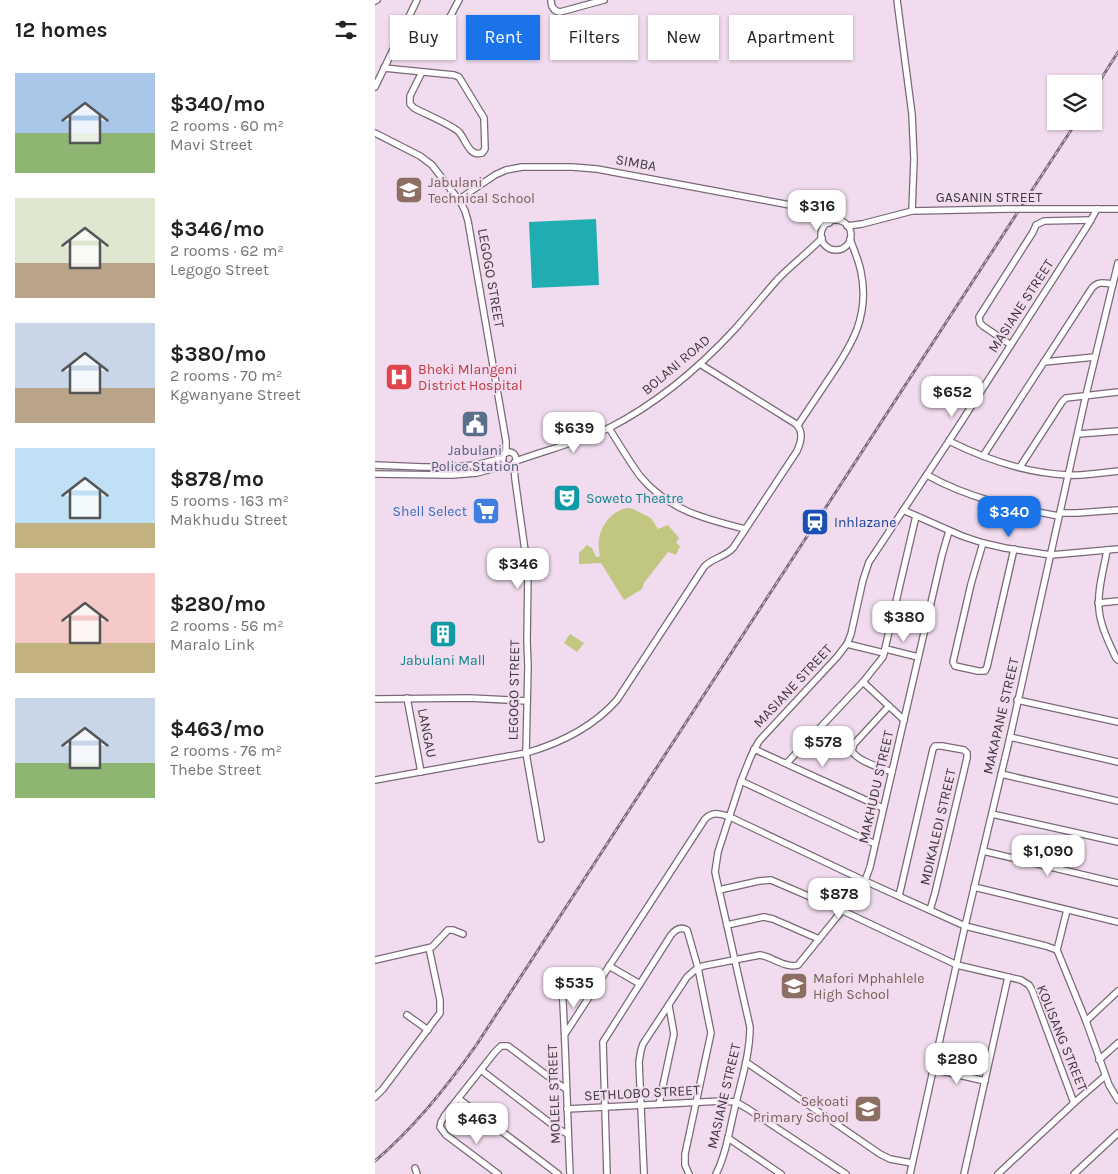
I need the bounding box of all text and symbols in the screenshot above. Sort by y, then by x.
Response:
chip: Buy [390,15,456,60]
chip: Rent [466,15,540,60]
chip: Filters [550,15,638,60]
chip: New [648,15,719,60]
chip: Apartment [729,15,853,60]
icon: filters [332,16,360,44]
text: 12 homes [15,18,108,42]
map controls [1047,75,1102,130]
button: layers [1047,75,1102,130]
text: $340/mo [170,92,265,116]
icon: home [55,93,115,153]
text: 2 rooms · 60 m² [170,116,284,135]
text: Mavi Street [170,135,253,154]
street label: SIMBA [614,151,658,175]
place label: Jabulani Technical School [428,174,535,207]
school or university icon: Jabulani Technical School [394,175,424,205]
street label: GASANIN STREET [936,189,1042,206]
pin: $316 [787,190,847,232]
text: $316 [799,196,835,215]
text: $346/mo [170,217,265,241]
icon: home [55,218,115,278]
street label: LEGOGO STREET [474,227,508,329]
text: 2 rooms · 62 m² [170,241,284,260]
street label: MASIANE STREET [984,256,1058,356]
text: Legogo Street [170,260,269,279]
street label: BOLANI ROAD [638,331,714,399]
text: $380/mo [170,342,266,366]
icon: home [55,343,115,403]
place label: Bheki Mlangeni District Hospital [418,361,523,394]
hospital icon: Bheki Mlangeni District Hospital [384,362,414,392]
text: 2 rooms · 70 m² [170,366,282,385]
pin: $652 [922,376,982,418]
text: $652 [932,382,972,401]
text: Kgwanyane Street [170,385,301,404]
public building icon: Jabulani Police Station [460,409,490,439]
pin: $639 [544,412,604,454]
text: $639 [554,418,594,437]
place label: Jabulani Police Station [431,442,519,475]
text: $878/mo [170,467,264,491]
icon: home [55,468,115,528]
theatre icon: Soweto Theatre [552,483,582,513]
place label: Soweto Theatre [586,490,684,507]
text: 5 rooms · 163 m² [170,491,289,510]
supermarket icon: Shell Select [471,496,501,526]
pin: $340 [979,496,1039,538]
text: $340 [989,502,1029,521]
place label: Shell Select [392,503,467,520]
station icon: Inhlazane [800,507,830,537]
text: Makhudu Street [170,510,288,529]
place label: Inhlazane [834,514,896,531]
pin: $346 [488,548,548,590]
text: $346 [498,554,538,573]
text: $280/mo [170,592,266,616]
icon: home [55,593,115,653]
pin: $380 [874,600,934,643]
text: $380 [883,607,925,626]
text: 2 rooms · 56 m² [170,616,284,635]
building icon: Jabulani Mall [428,619,458,649]
text: Maralo Link [170,635,255,654]
street label: LEGOGO STREET [505,640,523,740]
street label: MASIANE STREET [750,641,836,731]
place label: Jabulani Mall [400,652,486,669]
street label: MAKAPANE STREET [979,656,1023,776]
street label: LANGAU [414,707,440,759]
text: $463/mo [170,717,265,741]
icon: home [55,718,115,778]
pin: $578 [793,726,853,768]
street label: MAKHUDU STREET [855,729,897,845]
text: $578 [804,732,842,751]
text: 2 rooms · 76 m² [170,741,282,760]
text: Thebe Street [170,760,261,779]
street label: MDIKALEDI STREET [916,767,960,887]
pin: $1,090 [1007,834,1089,877]
text: $1,090 [1023,841,1073,860]
pin: $878 [809,878,869,920]
text: $878 [819,884,859,903]
pin: $535 [544,966,604,1009]
place label: Mafori Mphahlele High School [813,970,924,1003]
school or university icon: Mafori Mphahlele High School [779,971,809,1001]
text: $535 [554,973,594,992]
street label: KOLISANG STREET [1033,982,1091,1094]
street label: MASIANE STREET [704,1042,744,1150]
pin: $280 [927,1042,987,1085]
street label: MOLELE STREET [544,1044,564,1144]
text: $280 [936,1049,978,1068]
street label: SETHLOBO STREET [584,1081,700,1105]
place label: Sekoati Primary School [753,1093,849,1126]
school or university icon: Sekoati Primary School [853,1094,883,1124]
pin: $463 [447,1102,507,1145]
text: $463 [457,1109,497,1128]

